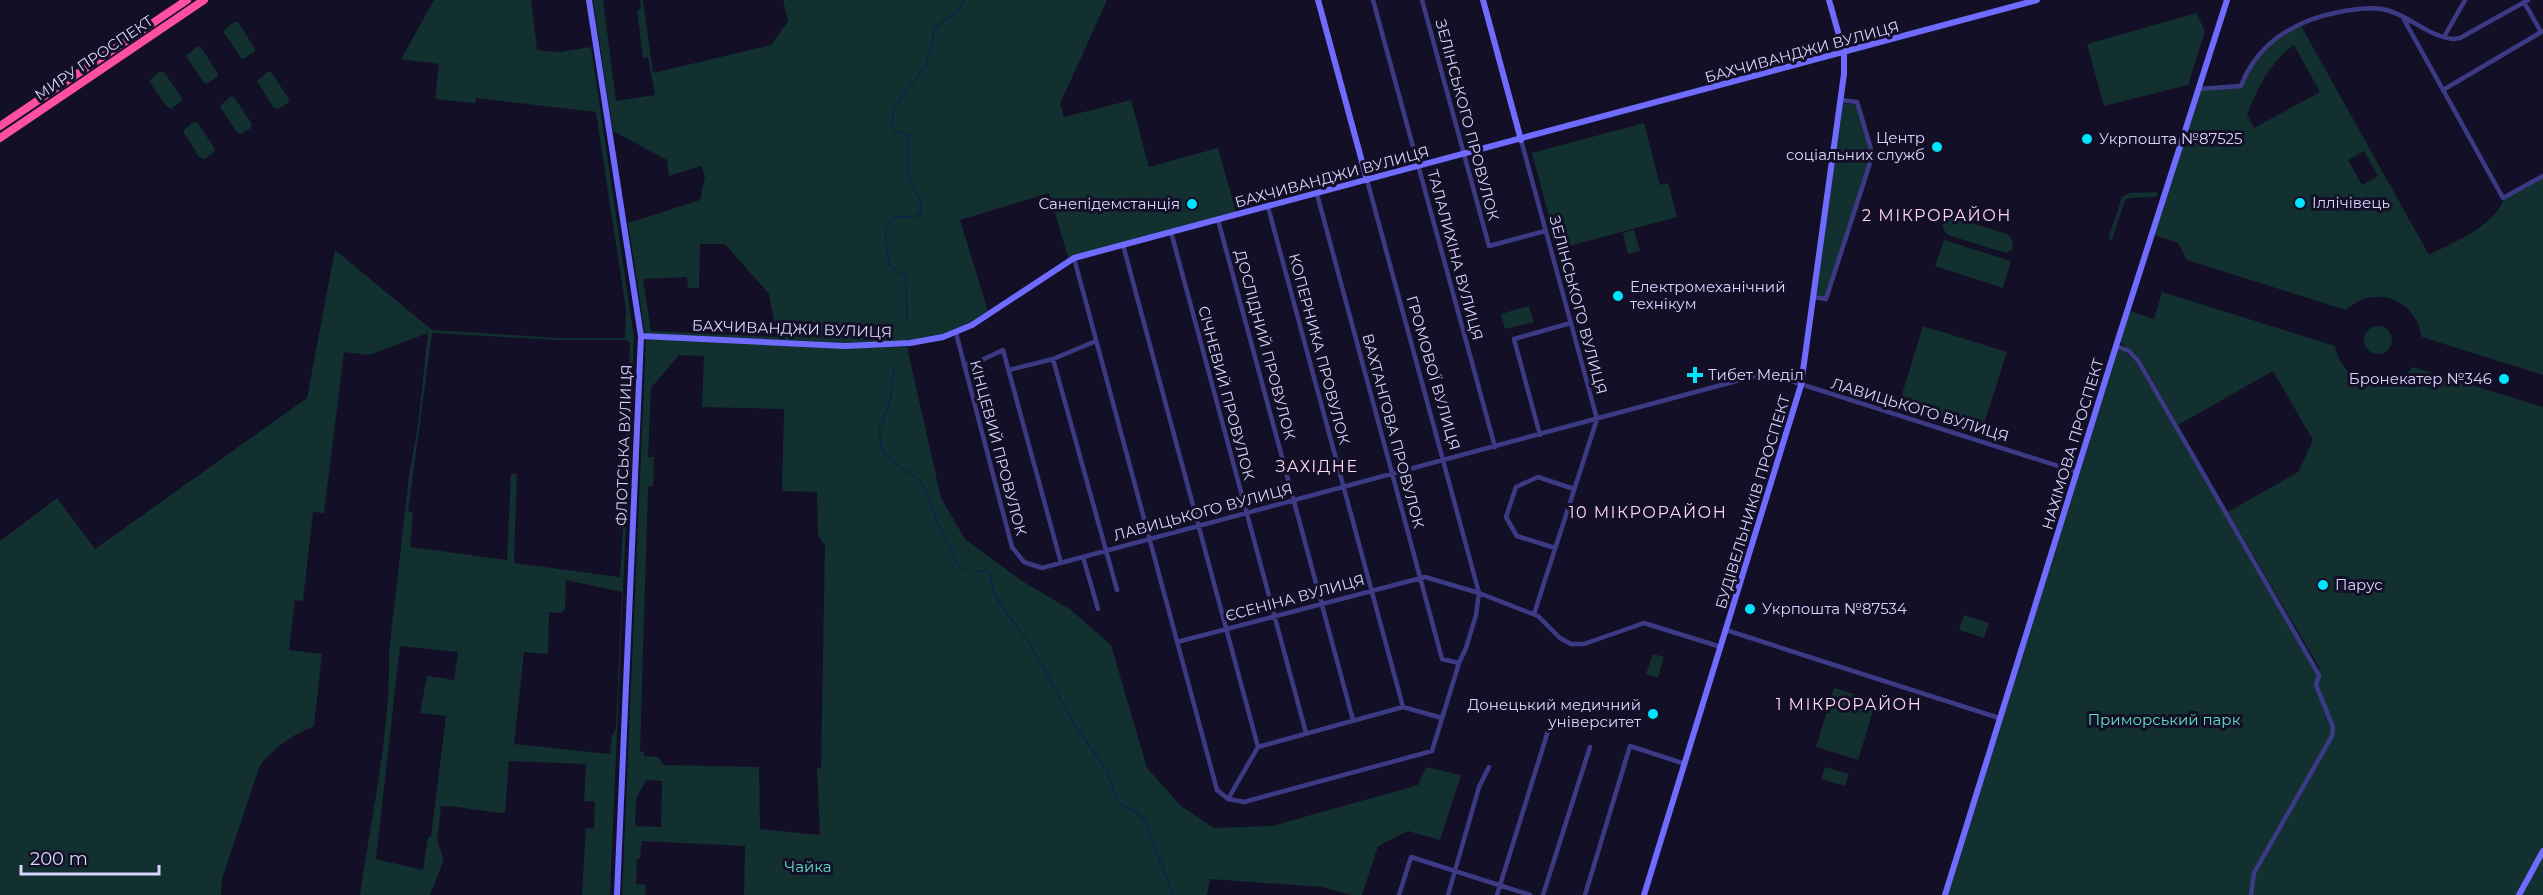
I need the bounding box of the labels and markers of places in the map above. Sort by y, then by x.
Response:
place label: Центр соціальних служб [1786,128,1925,164]
place label: Укрпошта №87525 [2099,129,2243,148]
marker: Укрпошта №87525 [2080,132,2094,146]
marker: Центр соціальних служб [1930,140,1944,154]
place label: Іллічівець [2312,193,2390,212]
place label: Санепідемстанція [1038,194,1180,213]
marker: Іллічівець [2293,196,2307,210]
marker: Санепідемстанція [1185,197,1199,211]
place label: Електромеханічний технікум [1630,277,1785,313]
marker: Електромеханічний технікум [1611,289,1625,303]
place label: Тибет Меділ [1708,365,1804,384]
marker: Тибет Меділ [1686,366,1704,384]
place label: Бронекатер №346 [2349,369,2492,388]
marker: Бронекатер №346 [2497,372,2511,386]
place label: Парус [2335,575,2383,594]
marker: Парус [2316,578,2330,592]
place label: Укрпошта №87534 [1762,599,1907,618]
marker: Укрпошта №87534 [1743,602,1757,616]
place label: Донецький медичний університет [1468,695,1642,731]
marker: Донецький медичний університет [1646,707,1660,721]

